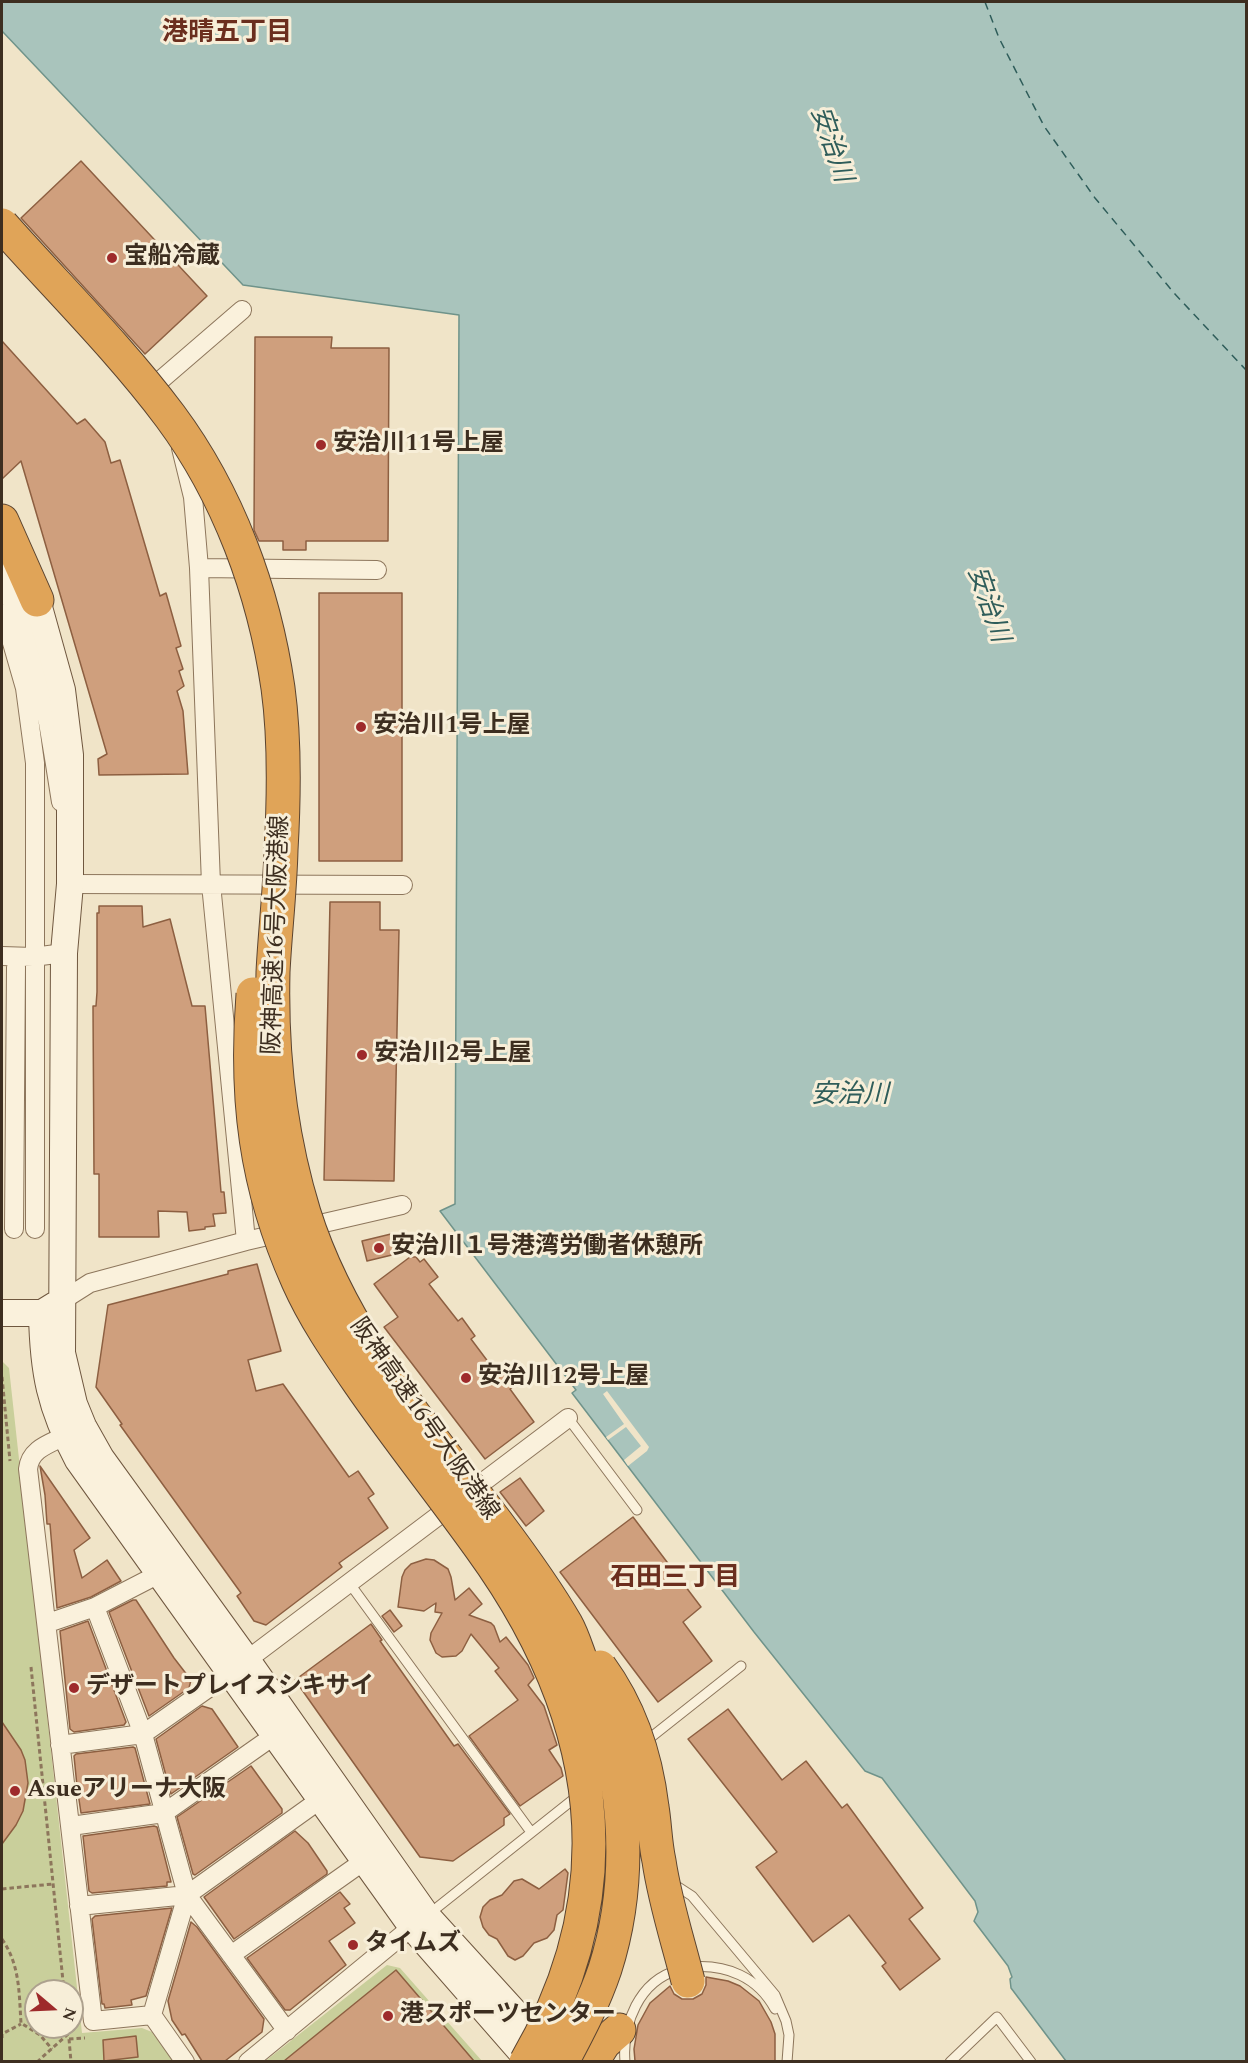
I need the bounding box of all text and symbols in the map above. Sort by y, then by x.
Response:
district label: 港晴五丁目 [162,19,292,51]
water label: 安治川 [802,103,856,187]
place label: 宝船冷蔵 [124,244,220,272]
marker: 宝船冷蔵 [105,251,119,265]
place label: 安治川11号上屋 [333,431,504,459]
marker: 安治川11号上屋 [314,438,328,452]
water label: 安治川 [959,563,1013,647]
place label: 安治川1号上屋 [373,713,530,741]
marker: 安治川1号上屋 [354,720,368,734]
street label: 阪神高速16号大阪港線 [259,815,297,1055]
place label: 安治川2号上屋 [374,1041,531,1069]
marker: 安治川2号上屋 [355,1048,369,1062]
water label: 安治川 [811,1081,889,1113]
place label: 安治川１号港湾労働者休憩所 [391,1234,703,1262]
marker: 安治川１号港湾労働者休憩所 [372,1241,386,1255]
street label: 阪神高速16号大阪港線 [342,1313,504,1527]
place label: 安治川12号上屋 [478,1364,649,1392]
marker: 安治川12号上屋 [459,1371,473,1385]
district label: 石田三丁目 [610,1564,740,1596]
place label: デザートプレイスシキサイ [86,1674,374,1702]
marker: デザートプレイスシキサイ [67,1681,81,1695]
place label: Asueアリーナ大阪 [27,1777,226,1805]
marker: Asueアリーナ大阪 [8,1784,22,1798]
place label: タイムズ [365,1931,461,1959]
marker: タイムズ [346,1938,360,1952]
north arrow [24,1979,84,2039]
place label: 港スポーツセンター [400,2002,616,2030]
text: N [56,2004,83,2024]
marker: 港スポーツセンター [381,2009,395,2023]

